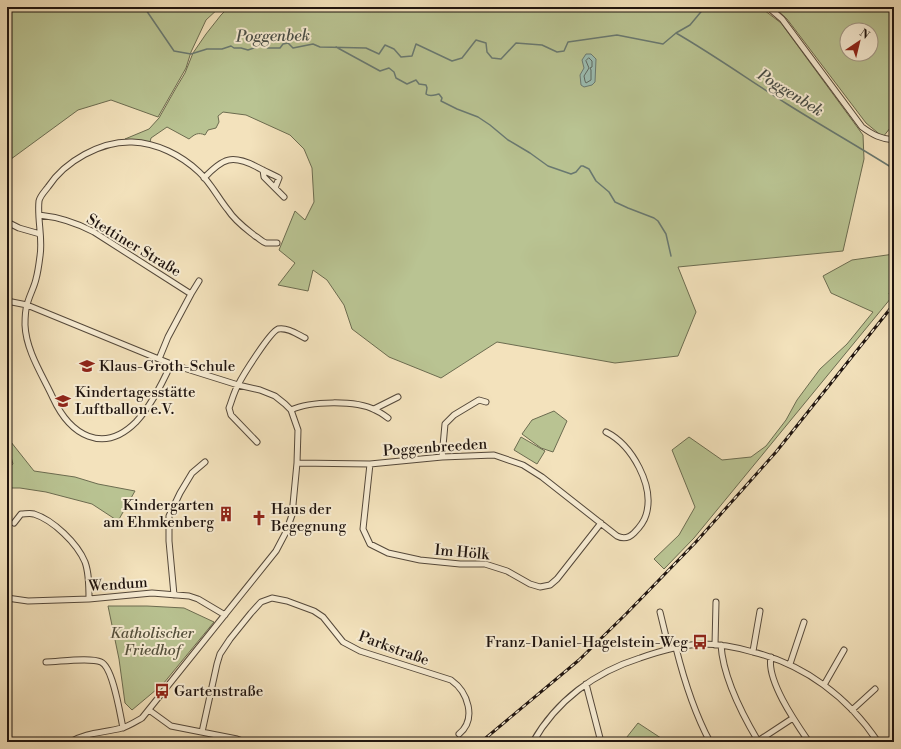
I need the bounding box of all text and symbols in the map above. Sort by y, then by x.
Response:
north arrow [839,22,879,62]
water label: Poggenbek [235,25,310,47]
text: N [857,26,872,43]
water label: Poggenbek [753,64,827,121]
street label: Stettiner Straße [83,210,184,281]
school or university icon: Klaus-Groth-Schule [78,357,96,375]
place label: Klaus-Groth-Schule [99,357,235,376]
place label: Kindertagesstätte Luftballon e.V. [75,383,196,419]
school or university icon: Kindertagesstätte Luftballon e.V. [54,392,72,410]
street label: Poggenbreeden [382,434,488,461]
place label: Kindergarten am Ehmkenberg [103,496,214,532]
place label: Haus der Begegnung [270,500,346,536]
building icon: Kindergarten am Ehmkenberg [217,505,235,523]
church icon: Haus der Begegnung [250,509,268,527]
street label: Im Hölk [434,541,491,564]
street label: Wendum [87,573,148,596]
park label: Katholischer Friedhof [110,624,195,660]
street label: Parkstraße [356,627,432,670]
place label: Franz-Daniel-Hagelstein-Weg [485,633,688,652]
bus stop icon: Franz-Daniel-Hagelstein-Weg [691,633,709,651]
bus stop icon: Gartenstraße [153,682,171,700]
place label: Gartenstraße [174,682,263,701]

